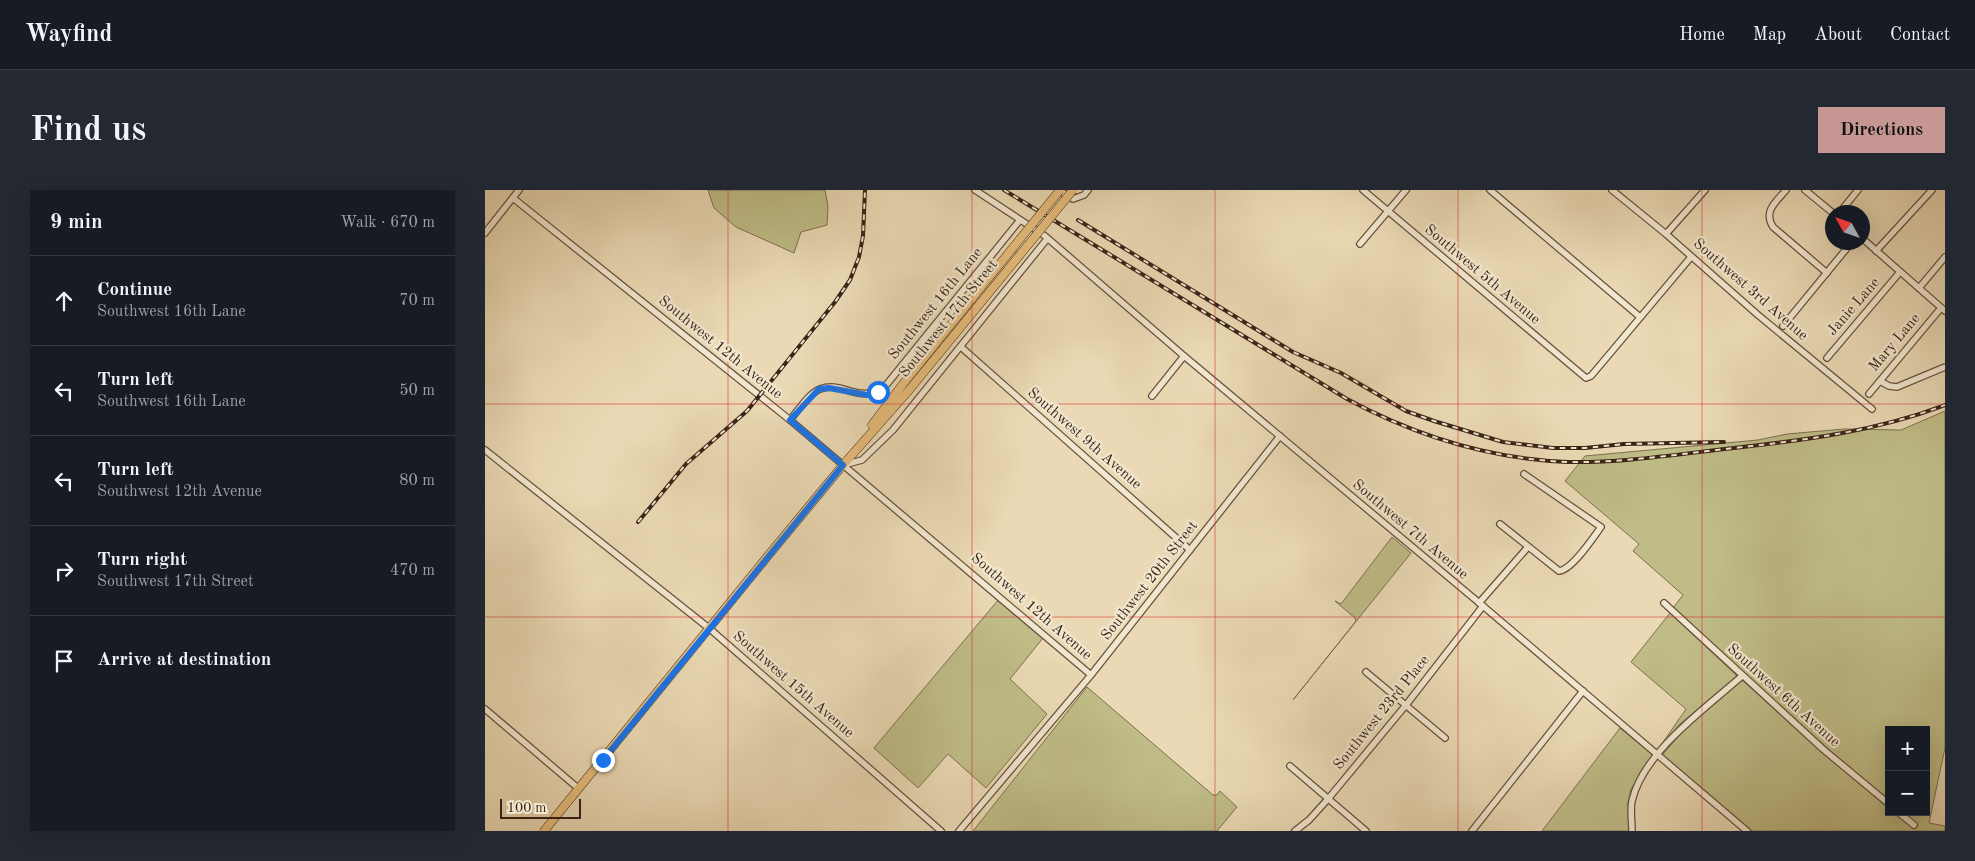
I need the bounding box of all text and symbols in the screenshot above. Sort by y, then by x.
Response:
text: Wayfind [25,23,112,47]
text: Home [1679,26,1725,44]
text: Map [1753,26,1786,44]
text: About [1814,26,1862,44]
text: Contact [1890,26,1950,44]
button: Directions [1818,107,1945,153]
text: Find us [30,113,146,148]
north arrow [1825,205,1870,250]
text: 9 min [50,212,103,233]
text: Walk · 670 m [340,215,435,231]
street label: Southwest 5th Avenue [1421,222,1543,328]
street label: Southwest 3rd Avenue [1690,236,1810,344]
street label: Southwest 16th Lane [886,245,986,363]
street label: Southwest 17th Street [897,257,1001,381]
street label: Janie Lane [1825,275,1883,339]
text: Continue [97,281,172,300]
icon: ahead [50,287,78,315]
text: 70 m [399,293,435,309]
street label: Southwest 12th Avenue [655,294,785,403]
text: Southwest 16th Lane [97,304,246,320]
street label: Mary Lane [1867,311,1924,375]
text: Turn left [97,371,174,390]
icon: left [50,377,78,405]
route start [867,381,890,404]
text: 50 m [399,383,435,399]
street label: Southwest 9th Avenue [1024,385,1144,493]
text: Southwest 16th Lane [97,394,246,410]
text: Turn left [97,461,174,480]
icon: left [50,467,78,495]
text: 80 m [399,473,435,489]
street label: Southwest 7th Avenue [1349,477,1471,583]
text: Southwest 12th Avenue [97,484,262,500]
street label: Southwest 20th Street [1099,519,1201,643]
text: Turn right [97,551,187,570]
street label: Southwest 12th Avenue [968,551,1094,663]
icon: right [50,557,78,585]
text: 470 m [390,563,435,579]
text: Southwest 17th Street [97,574,253,590]
street label: Southwest 15th Avenue [730,629,856,741]
street label: Southwest 6th Avenue [1724,642,1842,750]
icon: arrive [50,647,78,675]
text: Arrive at destination [97,651,271,670]
street label: Southwest 23rd Place [1331,653,1433,773]
map controls [1885,726,1930,816]
button: + [1885,726,1930,771]
route end [592,749,615,772]
button: − [1885,771,1930,816]
scale bar [500,796,581,819]
text: 100 m [507,801,546,815]

